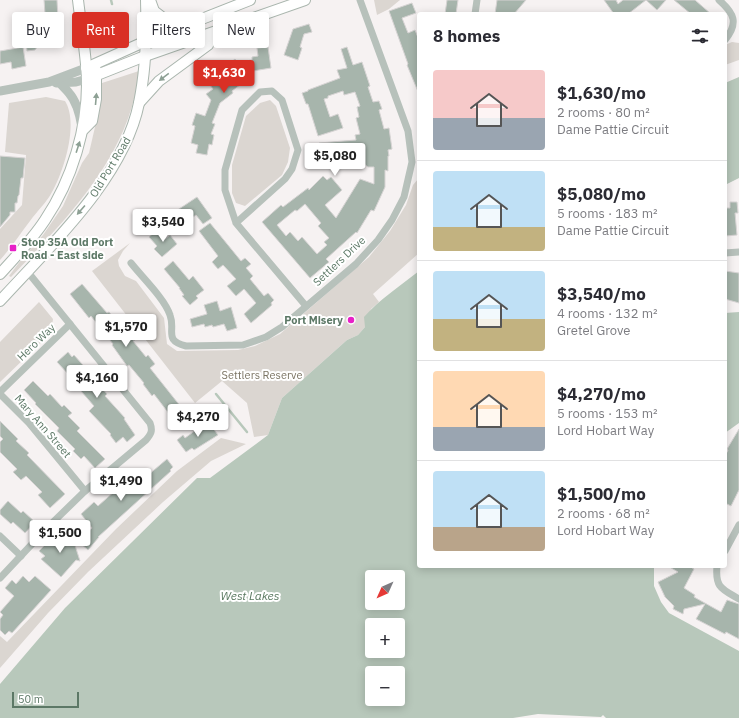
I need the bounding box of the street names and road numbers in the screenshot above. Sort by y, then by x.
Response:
street label: Old Port Road [86,134,134,200]
street label: Settlers Drive [310,233,368,289]
street label: Hero Way [14,320,58,364]
street label: Mary Ann Street [12,391,74,461]

